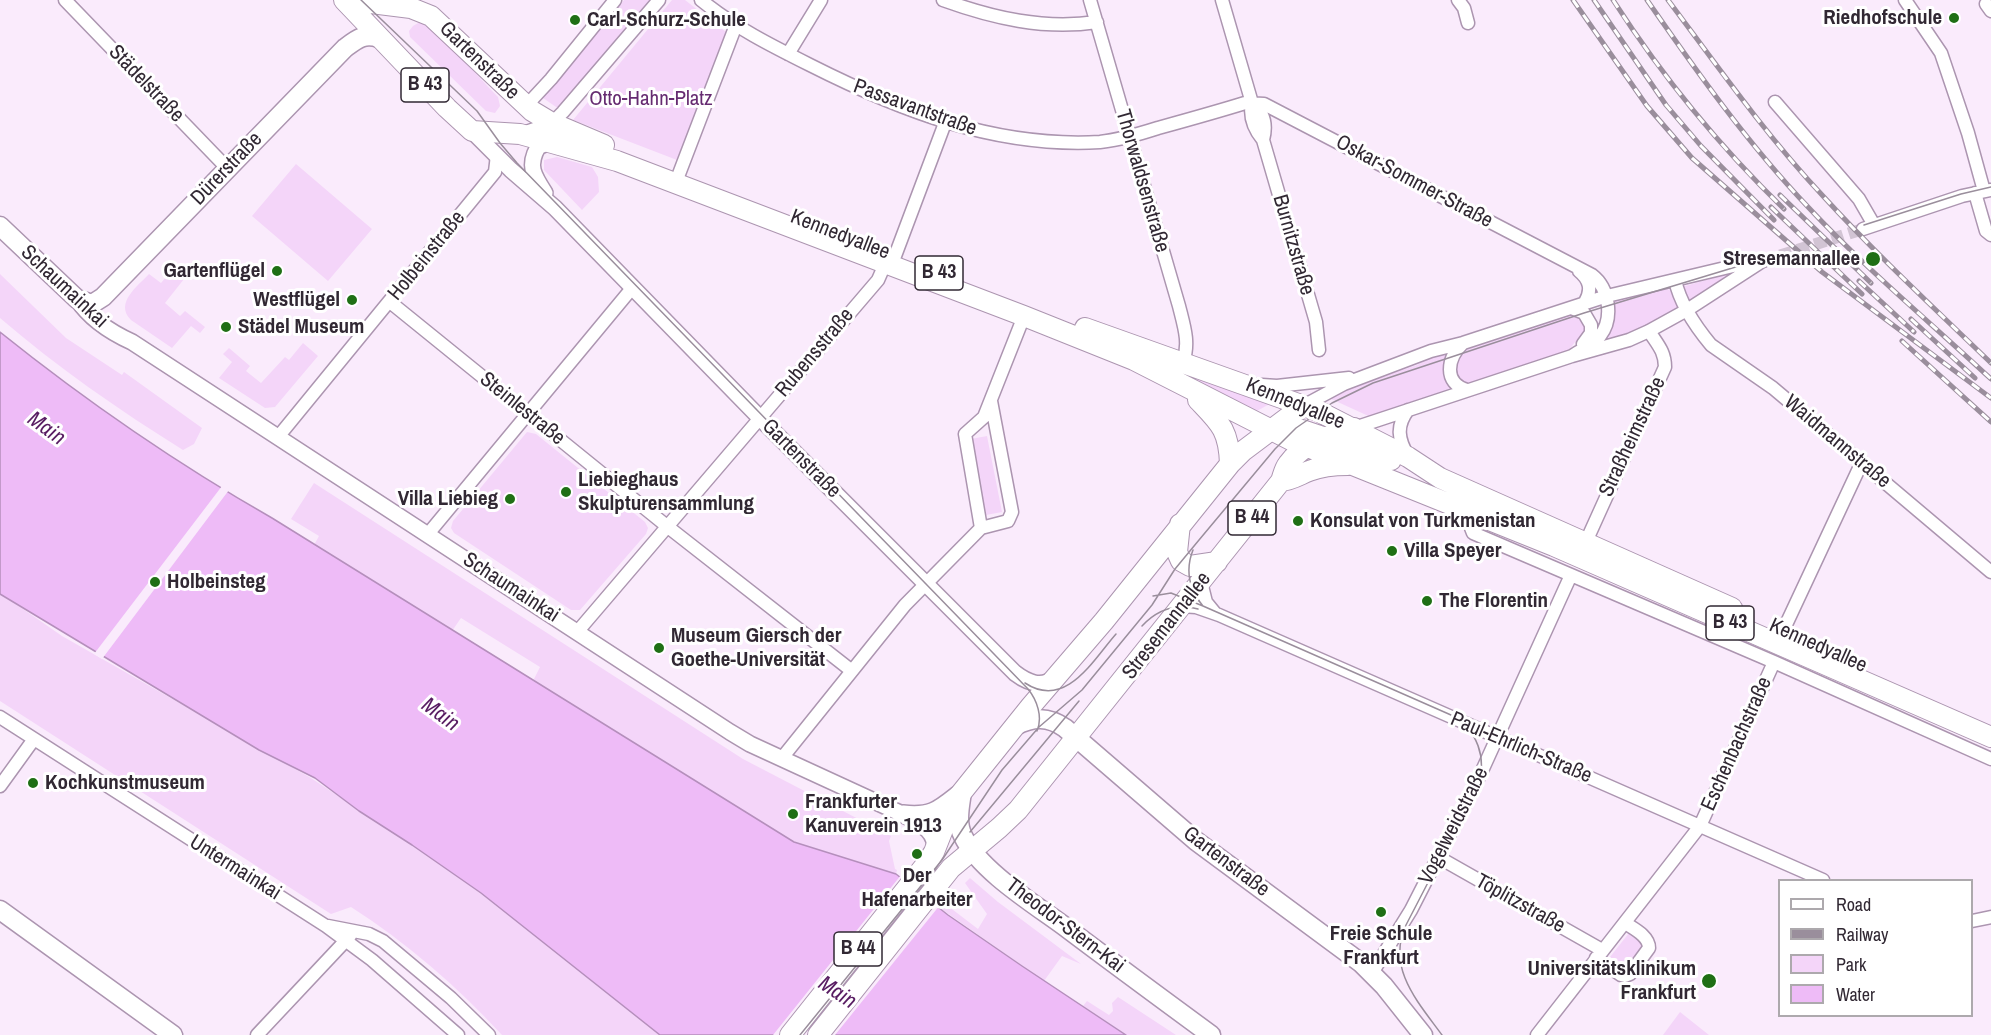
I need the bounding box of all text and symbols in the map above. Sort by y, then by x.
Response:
place label: Riedhofschule [1823,5,1942,31]
place label: Carl-Schurz-Schule [587,7,746,33]
marker: Riedhofschule [1947,11,1961,25]
marker: Carl-Schurz-Schule [568,13,582,27]
street label: Gartenstraße [434,17,524,105]
street label: Städelstraße [103,40,189,128]
road number: B 43 [401,68,449,102]
street label: Passavantstraße [850,74,980,142]
park label: Otto-Hahn-Platz [589,86,713,112]
street label: Thorwaldsenstraße [1110,107,1174,255]
street label: Dürerstraße [186,127,268,211]
street label: Oskar-Sommer-Straße [1331,130,1497,234]
street label: Burnitzstraße [1267,192,1319,298]
street label: Kennedyallee [787,205,893,265]
street label: Holbeinstraße [383,206,471,306]
street label: Schaumainkai [15,240,113,334]
place label: Stresemannallee [1723,246,1860,272]
marker: Stresemannallee [1864,250,1882,268]
road number: B 43 [915,256,963,290]
place label: Gartenflügel [164,258,265,284]
marker: Gartenflügel [270,264,284,278]
place label: Westflügel [253,287,340,313]
marker: Westflügel [345,293,359,307]
street label: Rubensstraße [771,303,859,403]
place label: Städel Museum [238,314,364,340]
marker: Städel Museum [219,320,233,334]
street label: Steinlestraße [474,367,570,451]
street label: Kennedyallee [1242,373,1348,435]
street label: Straßheimstraße [1594,373,1672,501]
street label: Waidmannstraße [1779,390,1895,494]
water label: Main [22,407,70,451]
street label: Gartenstraße [756,414,846,504]
place label: Liebieghaus Skulpturensammlung [578,467,754,517]
marker: Liebieghaus Skulpturensammlung [559,485,573,499]
place label: Villa Liebieg [398,486,498,512]
marker: Villa Liebieg [503,492,517,506]
road number: B 44 [1228,501,1276,535]
place label: Konsulat von Turkmenistan [1310,508,1536,534]
marker: Konsulat von Turkmenistan [1291,514,1305,528]
place label: Villa Speyer [1404,538,1501,564]
marker: Villa Speyer [1385,544,1399,558]
street label: Schaumainkai [458,547,564,629]
street label: Stresemannallee [1117,567,1217,685]
place label: Holbeinsteg [167,569,266,595]
marker: Holbeinsteg [148,575,162,589]
place label: The Florentin [1439,588,1548,614]
marker: The Florentin [1420,594,1434,608]
road number: B 43 [1706,606,1754,640]
street label: Kennedyallee [1765,613,1871,679]
place label: Museum Giersch der Goethe-Universität [671,623,841,673]
marker: Museum Giersch der Goethe-Universität [652,641,666,655]
street label: Eschenbachstraße [1696,673,1778,815]
water label: Main [416,693,464,737]
street label: Paul-Ehrlich-Straße [1446,707,1596,789]
street label: Vogelweidstraße [1414,763,1494,889]
place label: Kochkunstmuseum [45,770,205,796]
marker: Kochkunstmuseum [26,776,40,790]
place label: Frankfurter Kanuverein 1913 [805,789,942,839]
marker: Frankfurter Kanuverein 1913 [786,807,800,821]
street label: Gartenstraße [1178,821,1274,903]
street label: Untermainkai [184,830,286,906]
marker: Der Hafenarbeiter [910,847,924,861]
place label: Der Hafenarbeiter [861,863,973,913]
street label: Töplitzstraße [1471,869,1569,939]
street label: Theodor-Stern-Kai [1000,873,1130,979]
legend [1778,879,1973,1017]
text: Road [1836,892,1871,917]
marker: Freie Schule Frankfurt [1374,905,1388,919]
place label: Freie Schule Frankfurt [1330,921,1432,971]
text: Railway [1836,922,1889,947]
road number: B 44 [834,932,882,966]
text: Park [1836,952,1866,977]
place label: Universitätsklinikum Frankfurt [1528,956,1696,1006]
water label: Main [813,971,861,1015]
marker: Universitätsklinikum Frankfurt [1700,972,1718,990]
text: Water [1836,982,1875,1007]

